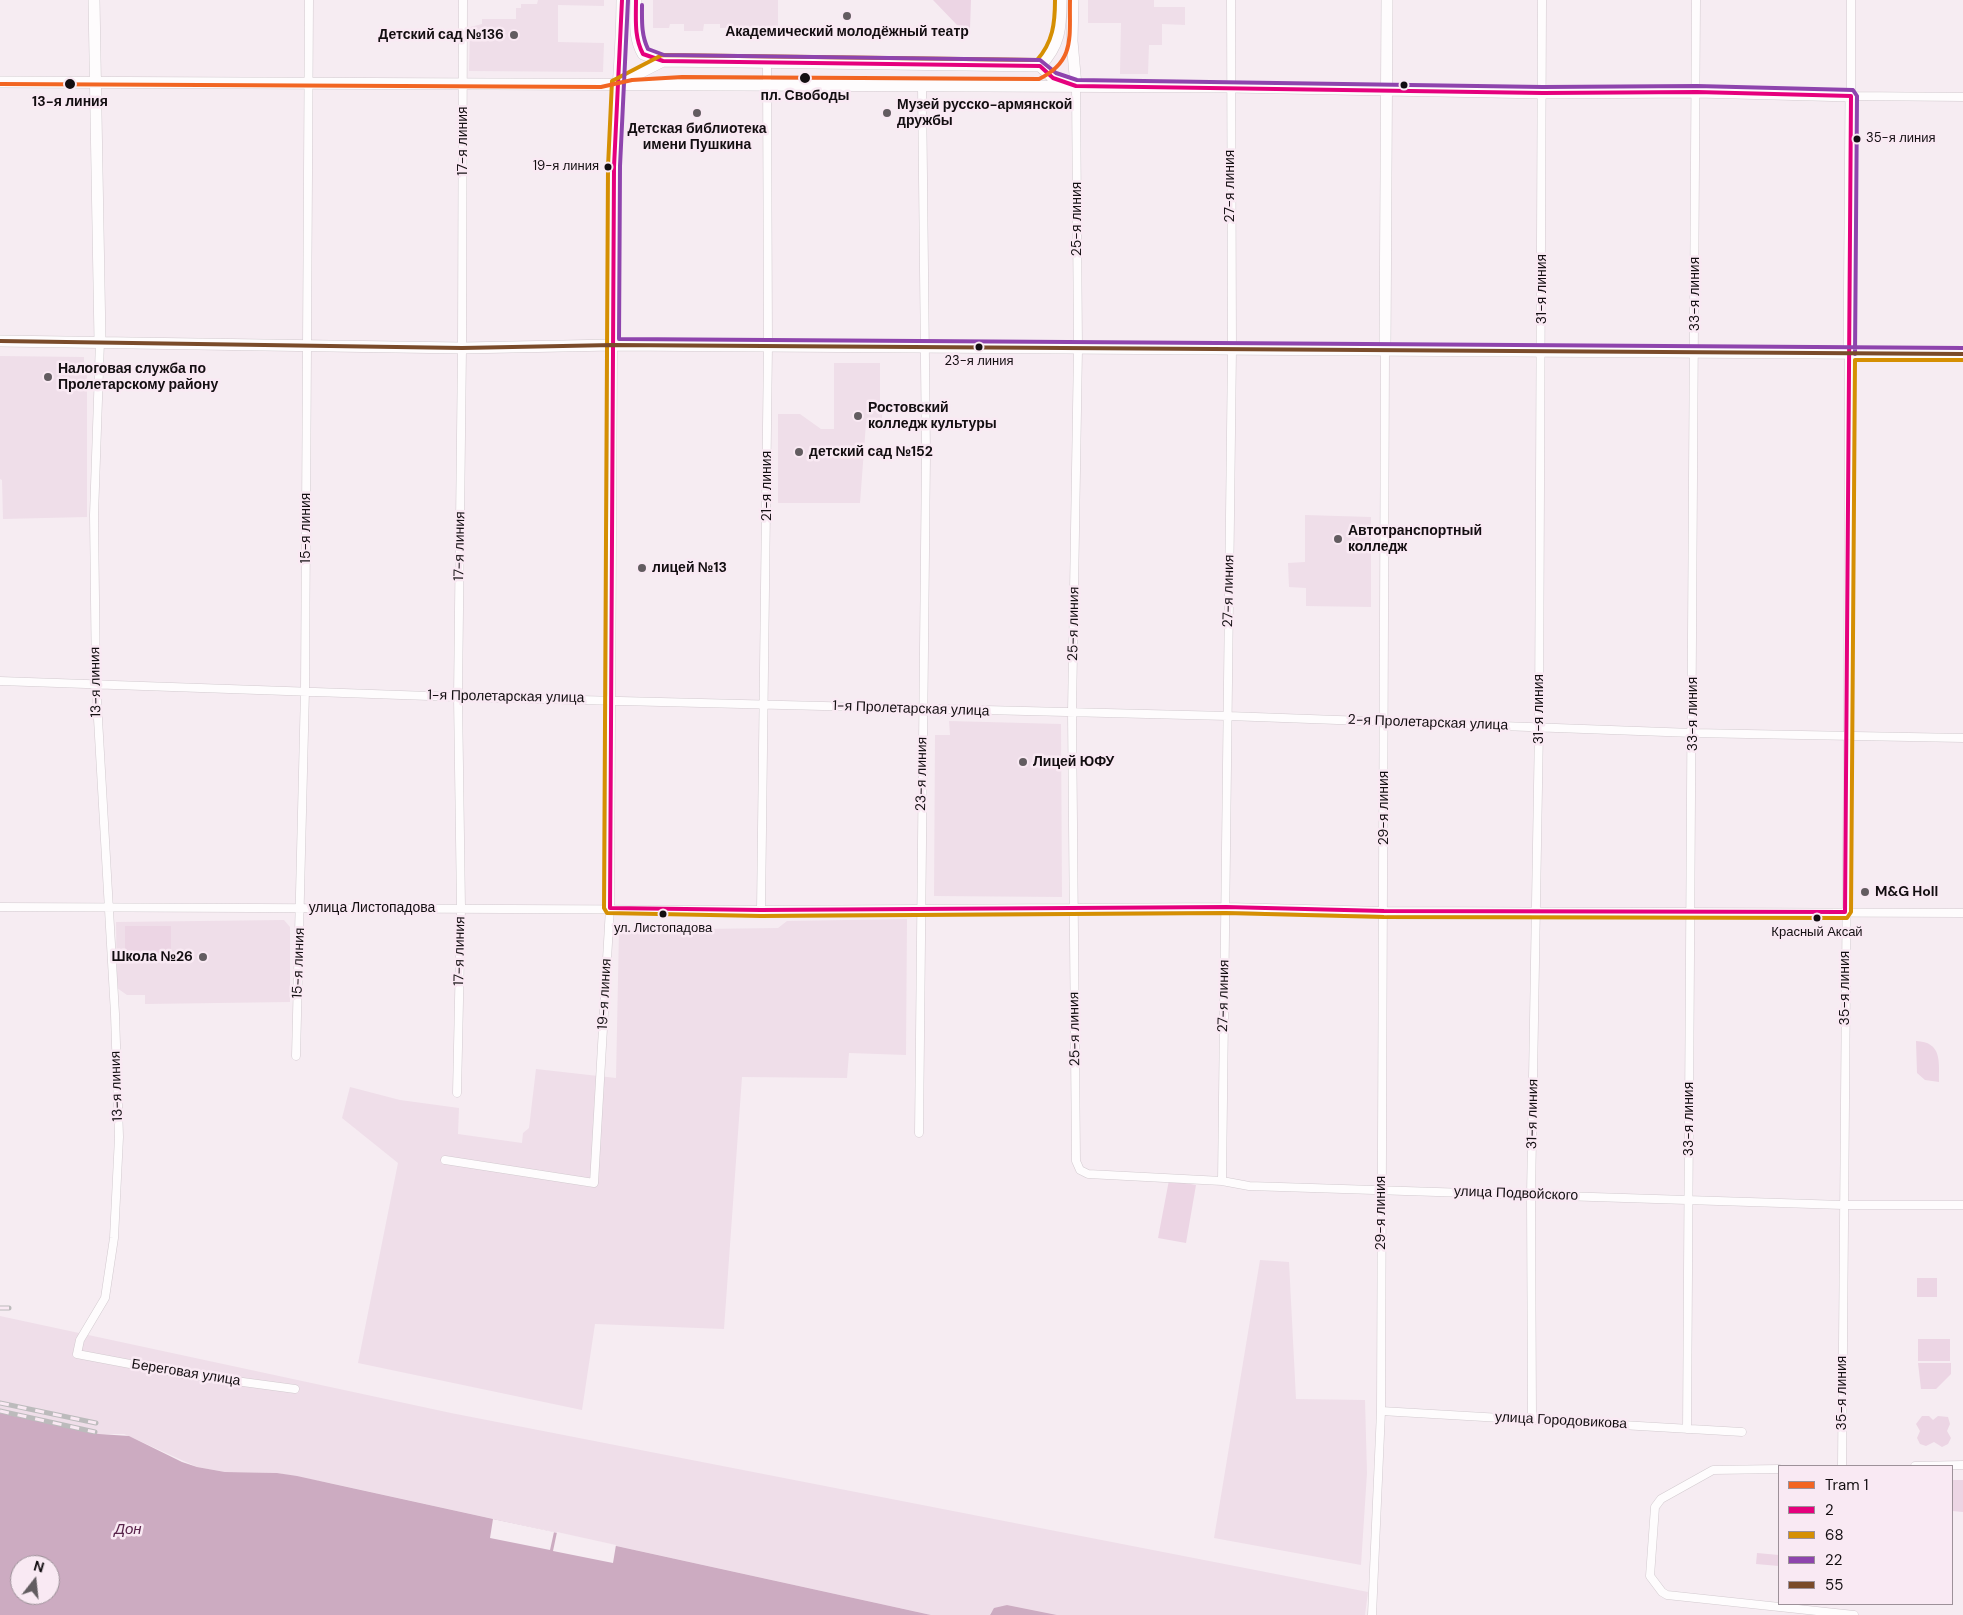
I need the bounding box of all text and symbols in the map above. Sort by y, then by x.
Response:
marker: Академический молодёжный театр [841,10,853,22]
place label: Академический молодёжный театр [725,24,969,40]
place label: Детский сад №136 [378,27,504,43]
marker: Детский сад №136 [508,29,520,41]
marker: пл. Свободы [798,71,812,85]
marker: 13-я линия [63,77,77,91]
unlabelled marker [1399,80,1409,90]
place label: пл. Свободы [760,88,850,104]
place label: 13-я линия [32,94,108,110]
place label: Музей русско-армянской дружбы [897,97,1072,130]
street label: 17-я линия [455,106,471,176]
marker: Детская библиотека имени Пушкина [691,107,703,119]
marker: Музей русско-армянской дружбы [881,107,893,119]
place label: Детская библиотека имени Пушкина [627,121,767,154]
place label: 35-я линия [1866,131,1935,147]
marker: 35-я линия [1852,134,1862,144]
street label: 27-я линия [1222,150,1238,222]
place label: 19-я линия [533,159,599,175]
marker: 19-я линия [603,162,613,172]
street label: 25-я линия [1069,182,1085,256]
street label: 31-я линия [1534,254,1550,324]
street label: 33-я линия [1687,257,1703,331]
marker: 23-я линия [974,342,984,352]
place label: 23-я линия [944,354,1014,370]
place label: Налоговая служба по Пролетарскому району [58,361,218,394]
marker: Налоговая служба по Пролетарскому району [42,371,54,383]
place label: Ростовский колледж культуры [868,400,997,432]
marker: Ростовский колледж культуры [852,410,864,422]
place label: детский сад №152 [809,444,933,460]
marker: детский сад №152 [793,446,805,458]
street label: 21-я линия [759,451,775,521]
street label: 15-я линия [298,493,314,563]
street label: 17-я линия [451,511,469,581]
place label: Автотранспортный колледж [1348,523,1482,556]
marker: Автотранспортный колледж [1332,533,1344,545]
street label: 27-я линия [1220,554,1238,628]
place label: лицей №13 [652,560,727,576]
marker: лицей №13 [636,562,648,574]
street label: 25-я линия [1065,587,1083,661]
street label: 13-я линия [87,647,105,717]
street label: 31-я линия [1531,674,1547,744]
street label: 33-я линия [1685,677,1701,751]
street label: 1-я Пролетарская улица [427,687,585,707]
street label: 1-я Пролетарская улица [832,698,990,720]
street label: 2-я Пролетарская улица [1347,712,1509,734]
street label: 23-я линия [913,737,931,811]
place label: Лицей ЮФУ [1033,754,1114,770]
marker: Лицей ЮФУ [1017,756,1029,768]
street label: 29-я линия [1376,771,1392,845]
place label: M&G Holl [1875,884,1938,900]
marker: M&G Holl [1859,886,1871,898]
street label: улица Листопадова [309,900,435,916]
marker: ул. Листопадова [658,909,668,919]
marker: Красный Аксай [1812,913,1822,923]
street label: 17-я линия [451,916,469,986]
place label: ул. Листопадова [614,921,712,937]
place label: Красный Аксай [1771,925,1863,941]
street label: 15-я линия [289,927,309,999]
place label: Школа №26 [111,949,193,965]
marker: Школа №26 [197,951,209,963]
street label: 35-я линия [1837,951,1853,1025]
street label: 19-я линия [595,958,615,1030]
street label: 27-я линия [1215,959,1233,1033]
street label: 25-я линия [1066,992,1084,1066]
street label: 13-я линия [107,1050,127,1122]
street label: 31-я линия [1524,1079,1542,1149]
street label: 33-я линия [1681,1082,1697,1156]
street label: 29-я линия [1373,1176,1389,1250]
street label: улица Подвойского [1454,1183,1578,1205]
street label: Береговая улица [130,1356,242,1390]
street label: 35-я линия [1834,1356,1850,1430]
street label: улица Городовикова [1495,1409,1627,1433]
legend [1778,1465,1953,1605]
text: Tram 1 [1825,1475,1868,1495]
text: 2 [1825,1500,1834,1520]
water label: Дон [114,1521,142,1539]
text: 68 [1825,1525,1844,1545]
text: 22 [1825,1550,1842,1570]
north arrow [10,1555,60,1605]
text: N [31,1556,46,1577]
text: 55 [1825,1575,1843,1595]

